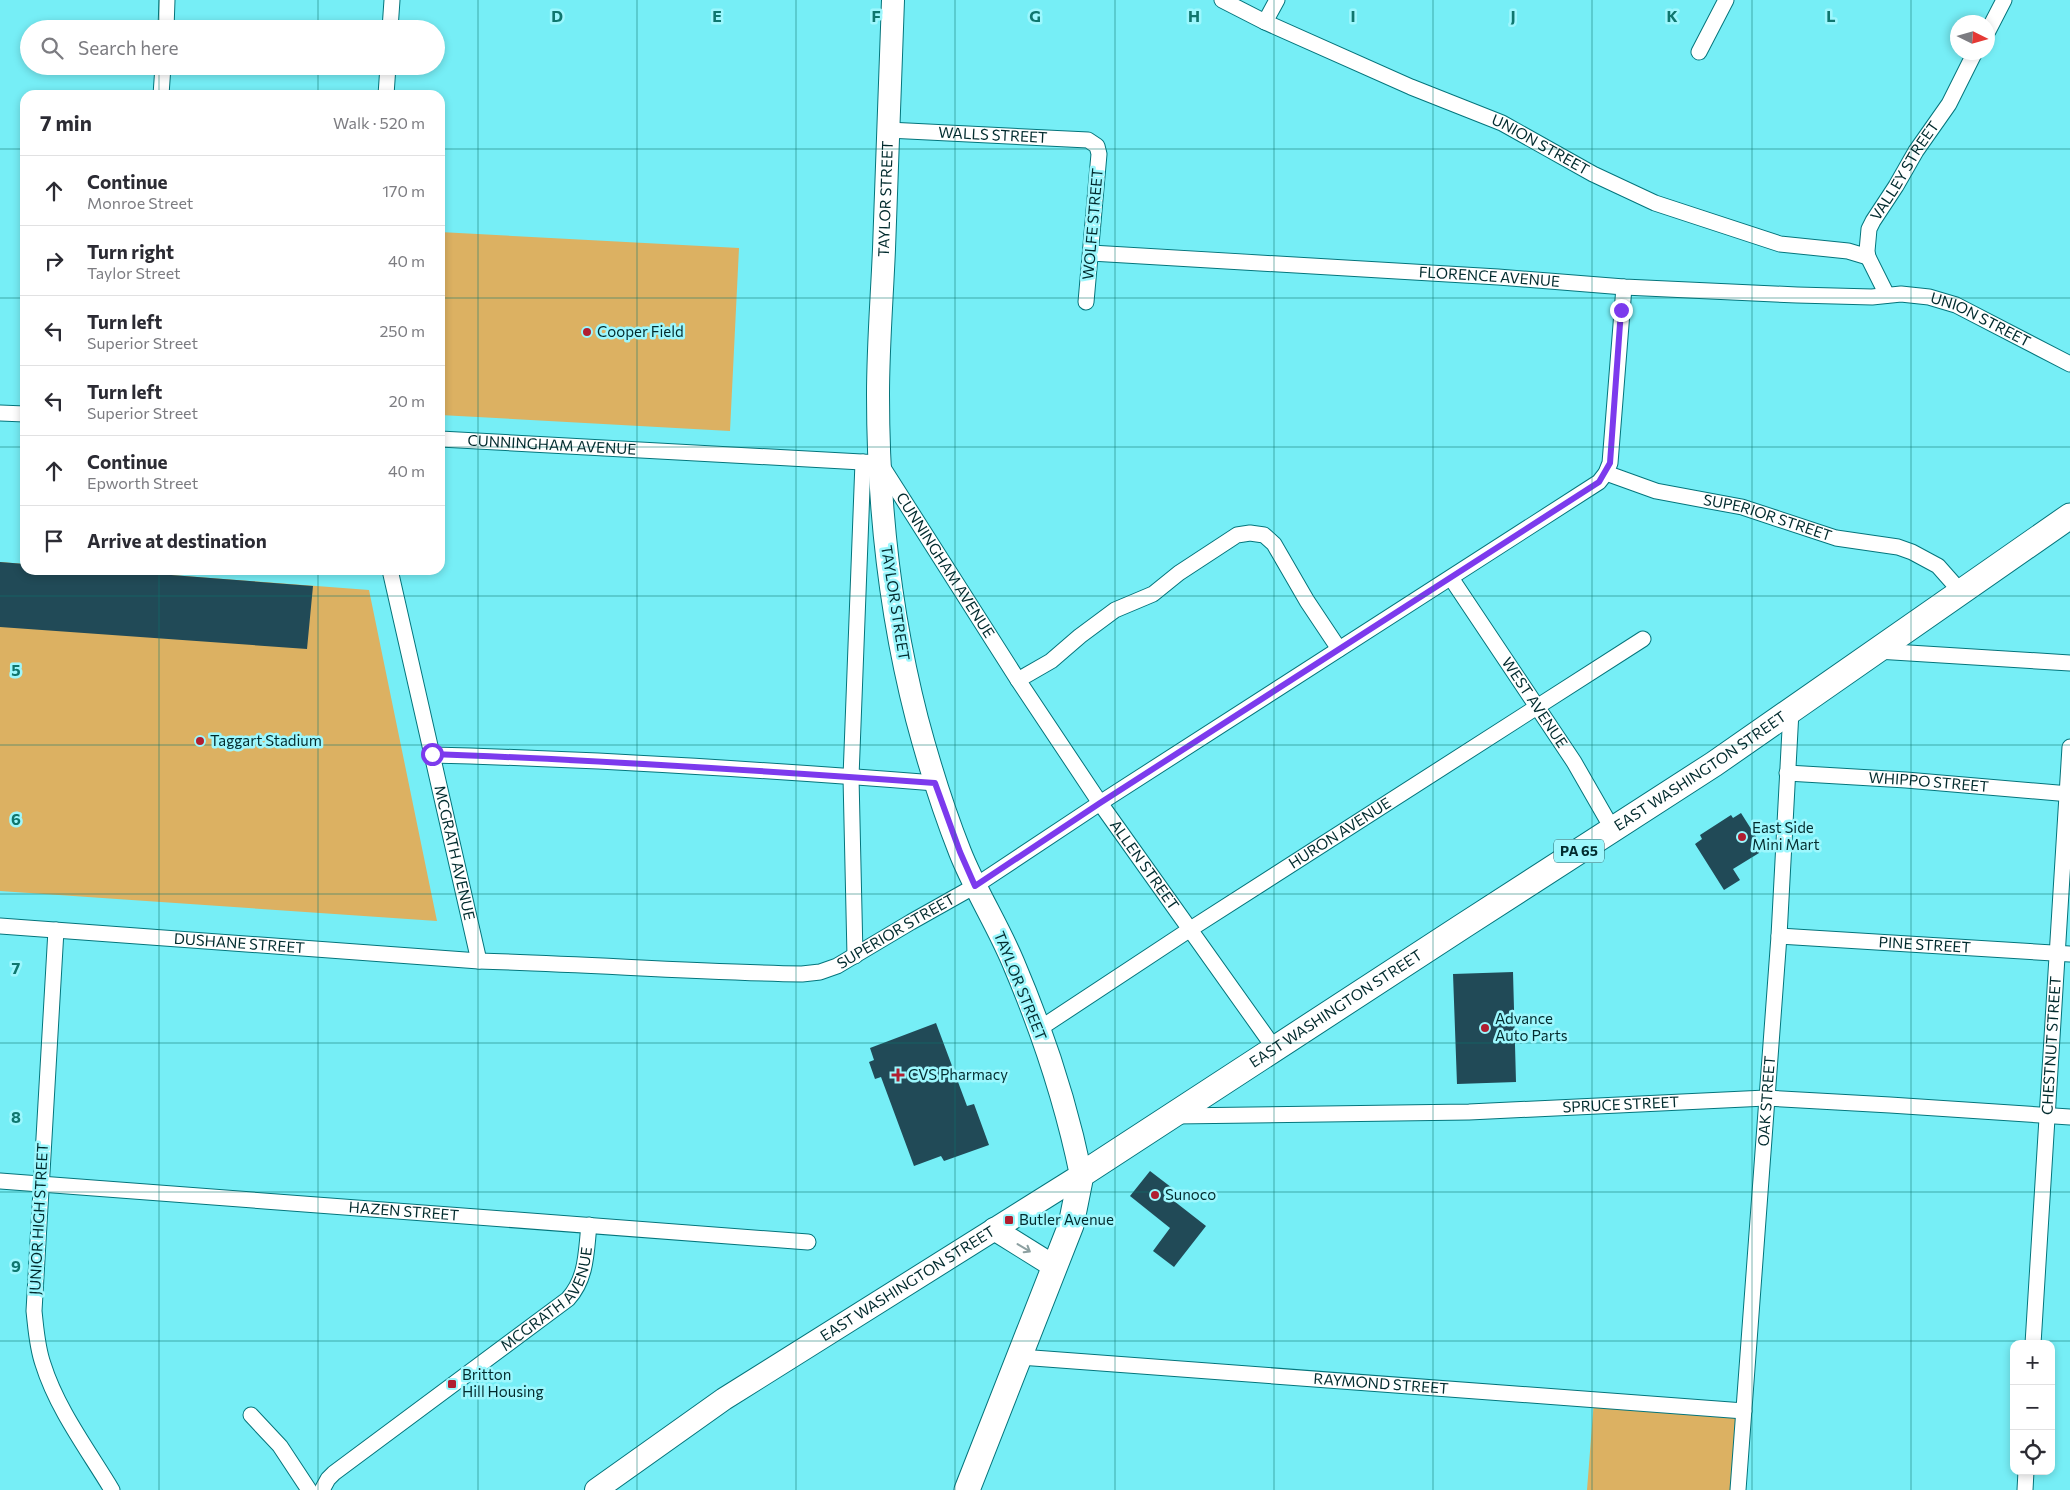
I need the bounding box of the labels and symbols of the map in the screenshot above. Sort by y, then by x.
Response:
text: D [551,6,563,25]
text: E [712,6,722,25]
text: F [871,6,881,25]
text: G [1029,6,1041,25]
text: H [1188,6,1200,25]
text: I [1350,6,1356,25]
text: J [1510,6,1516,25]
text: K [1666,6,1678,25]
text: L [1826,6,1836,25]
north arrow [1950,15,1995,60]
street label: UNION STREET [1489,110,1593,178]
street label: VALLEY STREET [1866,117,1942,223]
street label: WALLS STREET [938,123,1048,146]
street label: TAYLOR STREET [874,140,896,257]
street label: WOLFE STREET [1078,167,1106,280]
street label: FLORENCE AVENUE [1418,262,1561,290]
street label: UNION STREET [1929,288,2034,350]
route end [1610,299,1633,322]
place label: Cooper Field [597,322,684,340]
marker: Cooper Field [581,326,593,338]
street label: CUNNINGHAM AVENUE [467,431,637,458]
street label: CUNNINGHAM AVENUE [893,489,999,641]
street label: SUPERIOR STREET [1702,490,1835,544]
street label: TAYLOR STREET [878,544,914,662]
street label: WEST AVENUE [1499,653,1572,751]
text: 5 [11,660,21,679]
street label: EAST WASHINGTON STREET [1611,706,1789,834]
place label: Taggart Stadium [210,731,322,749]
marker: Taggart Stadium [194,735,206,747]
route start [421,743,444,766]
street label: WHIPPO STREET [1868,768,1990,795]
street label: MCGRATH AVENUE [431,783,479,922]
street label: HURON AVENUE [1285,793,1394,872]
text: 6 [11,809,21,828]
street label: ALLEN STREET [1107,816,1183,914]
place label: East Side Mini Mart [1752,818,1820,853]
marker: East Side Mini Mart [1736,831,1748,843]
road number: PA 65 [1554,839,1604,862]
street label: SUPERIOR STREET [833,889,958,972]
street label: TAYLOR STREET [991,928,1051,1043]
street label: DUSHANE STREET [173,929,306,956]
street label: PINE STREET [1878,932,1972,956]
street label: EAST WASHINGTON STREET [1246,945,1426,1071]
text: 7 [12,958,21,977]
street label: CHESTNUT STREET [2037,975,2064,1116]
place label: Advance Auto Parts [1495,1009,1568,1044]
marker: Advance Auto Parts [1479,1022,1491,1034]
street label: OAK STREET [1753,1055,1778,1147]
place label: CVS Pharmacy [908,1065,1008,1083]
marker: CVS Pharmacy [892,1069,904,1081]
street label: SPRUCE STREET [1562,1092,1680,1116]
text: 8 [11,1107,21,1126]
street label: JUNIOR HIGH STREET [25,1142,51,1295]
place label: Sunoco [1165,1185,1216,1203]
marker: Sunoco [1149,1189,1161,1201]
street label: HAZEN STREET [348,1197,460,1224]
place label: Butler Avenue [1019,1210,1114,1228]
marker: Butler Avenue [1003,1214,1015,1226]
street label: EAST WASHINGTON STREET [817,1221,998,1344]
one-way arrow [1017,1244,1031,1254]
street label: MCGRATH AVENUE [497,1246,595,1354]
text: 9 [11,1256,21,1275]
place label: Britton Hill Housing [462,1365,544,1400]
street label: RAYMOND STREET [1313,1369,1450,1397]
marker: Britton Hill Housing [446,1378,458,1390]

